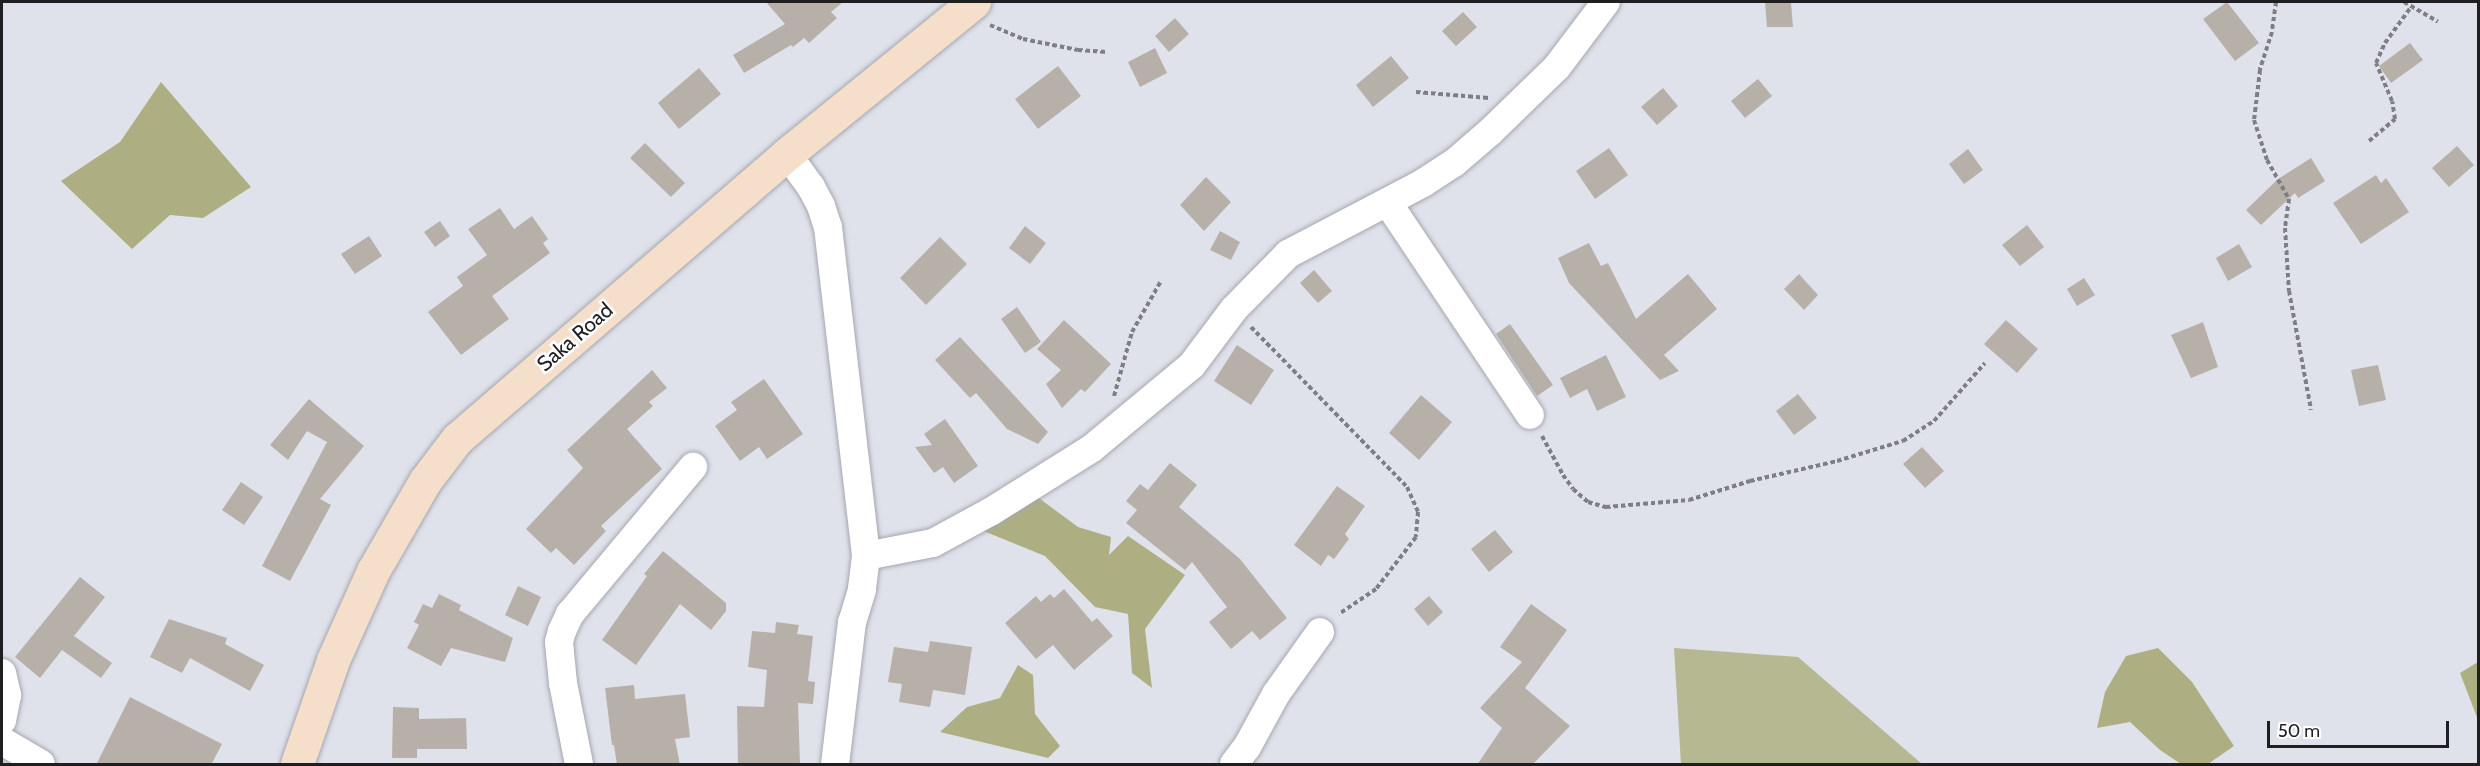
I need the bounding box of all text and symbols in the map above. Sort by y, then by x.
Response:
street label: Saka Road [532,297,618,377]
scale bar [2270,709,2452,747]
text: 50 m [2278,720,2320,742]

